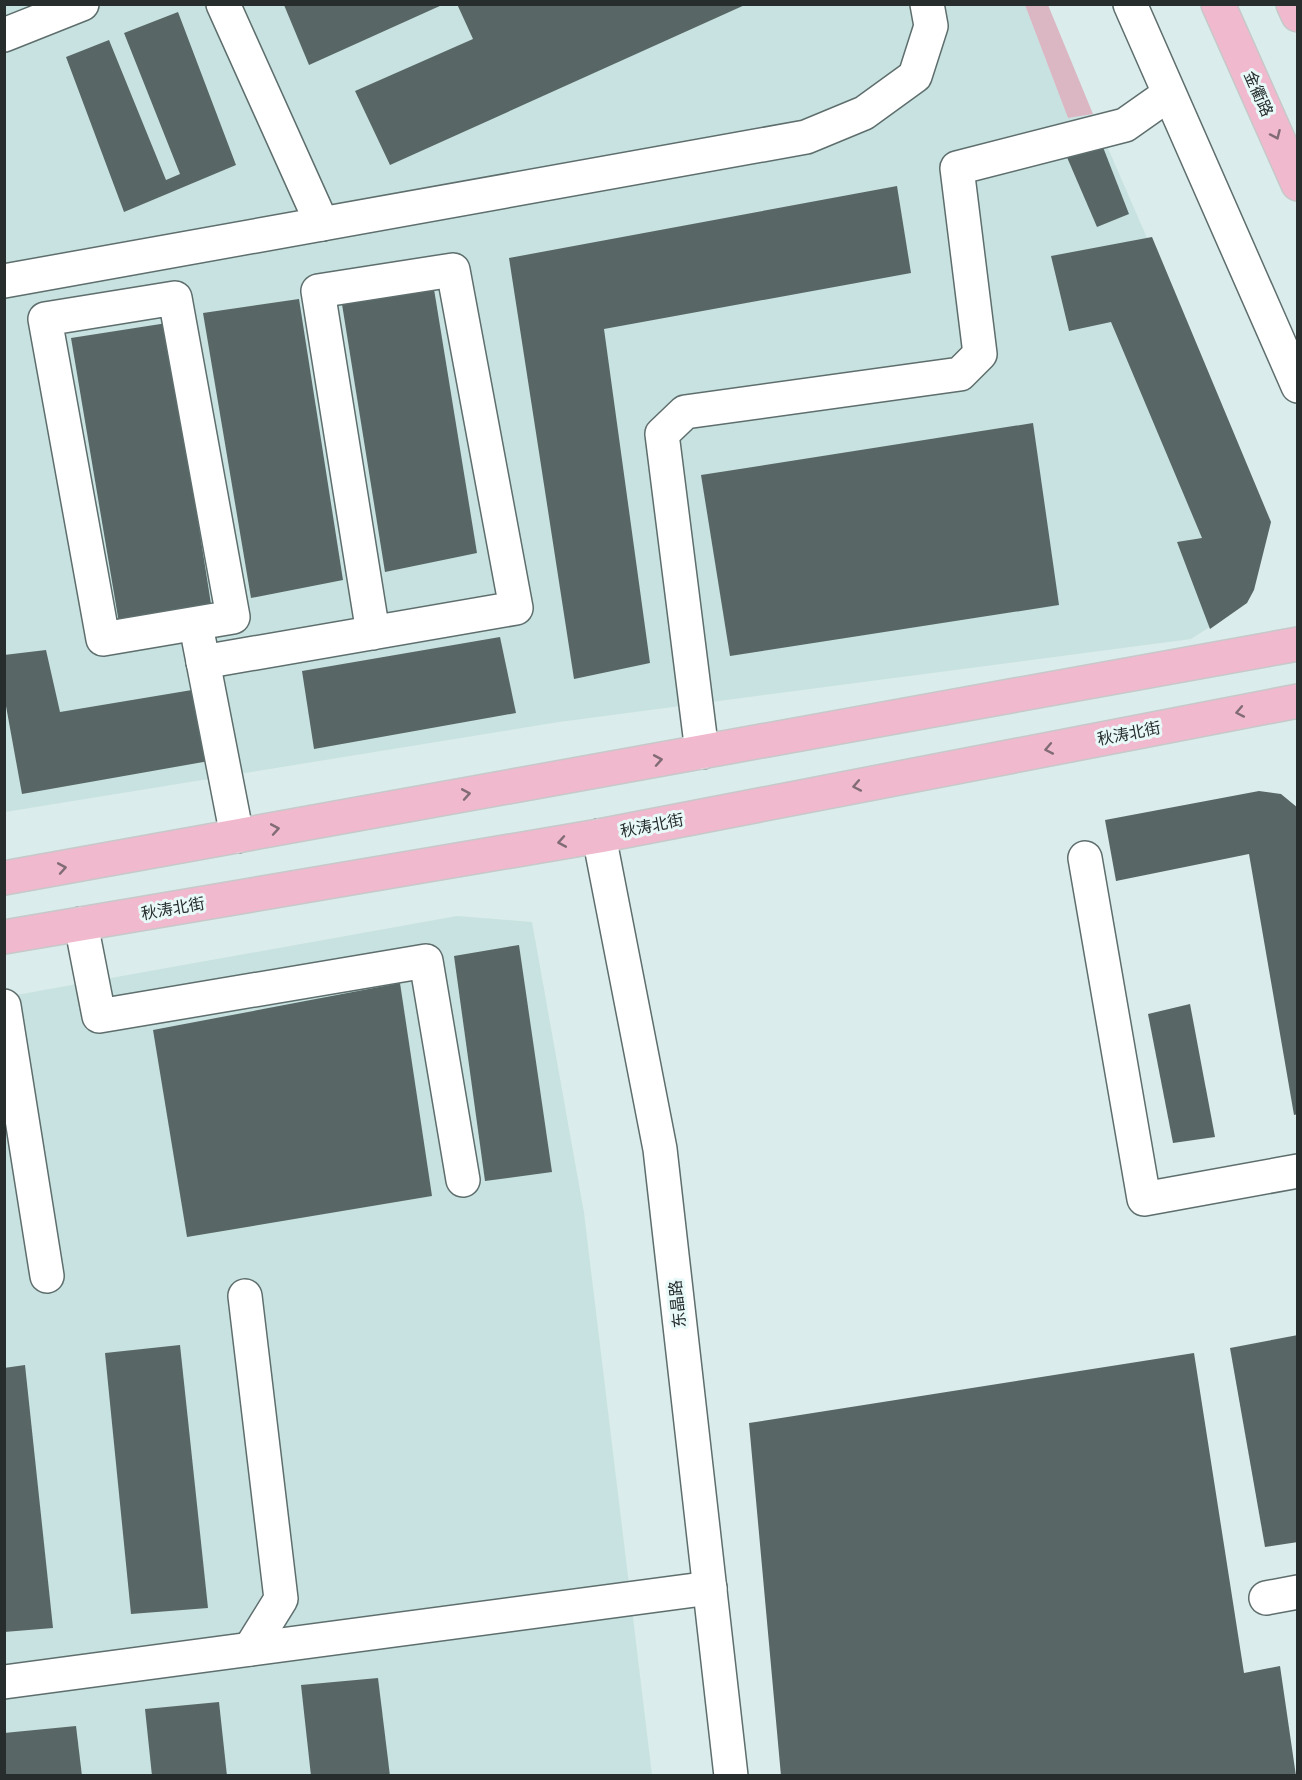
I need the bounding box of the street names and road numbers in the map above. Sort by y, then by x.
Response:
street label: 金衢路 [1238,68,1278,120]
street label: 秋涛北街 [1095,717,1163,751]
street label: 秋涛北街 [618,809,686,843]
street label: 秋涛北街 [140,893,206,925]
street label: 东晶路 [665,1279,691,1329]

